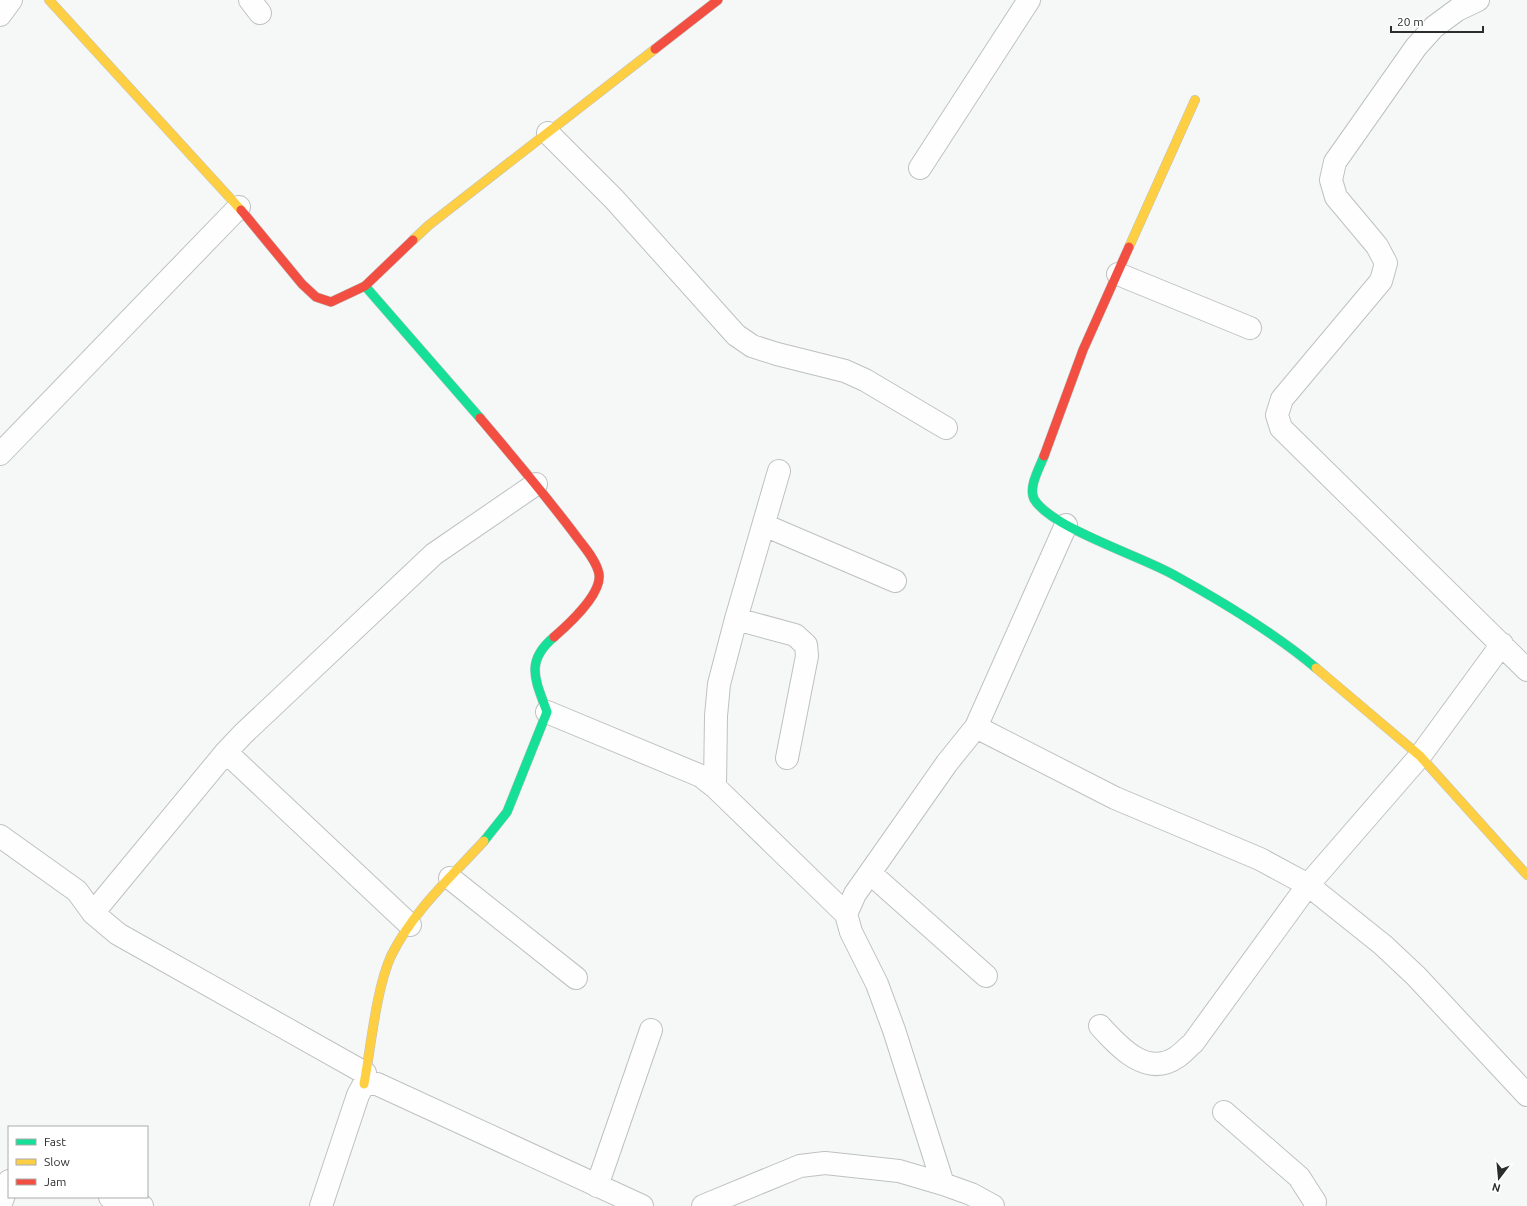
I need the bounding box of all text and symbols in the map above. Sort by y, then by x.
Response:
scale bar [1391,8,1483,34]
text: 20 m [1397,15,1424,28]
legend [8,1126,148,1198]
text: Fast [44,1135,66,1148]
text: Slow [44,1155,70,1168]
north arrow [1479,1158,1519,1198]
text: Jam [44,1175,66,1188]
text: N [1491,1181,1502,1195]

